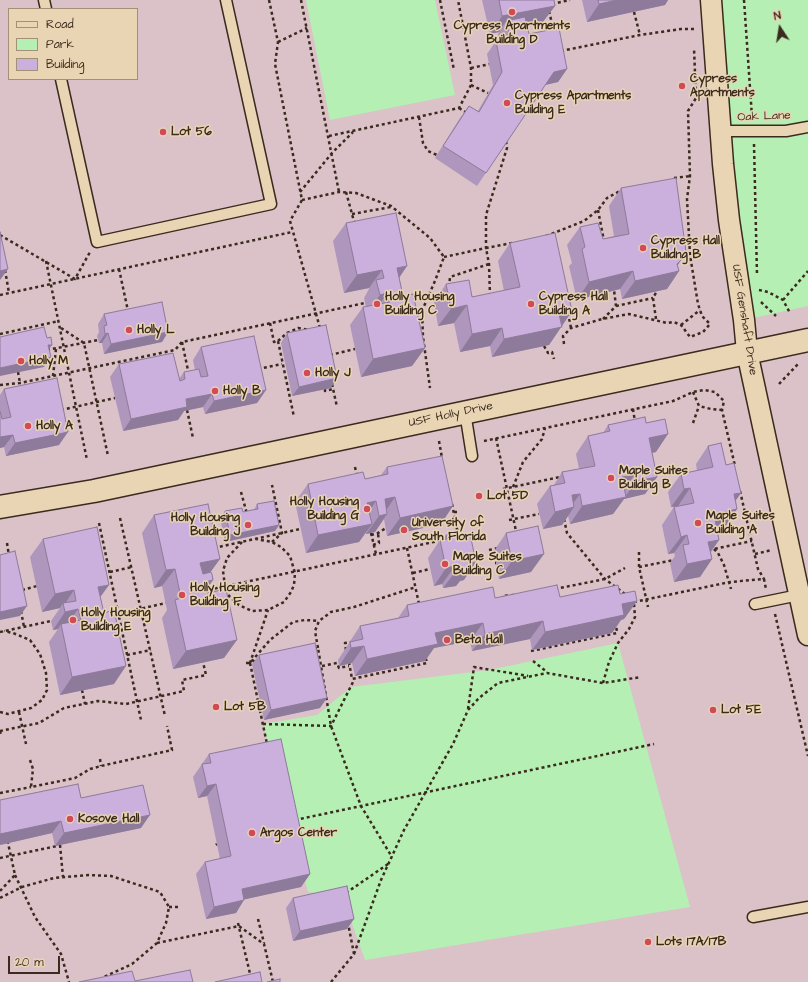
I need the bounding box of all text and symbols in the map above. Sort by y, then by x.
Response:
marker: Cypress Apartments Building D [507,7,517,17]
legend [8,8,138,80]
north arrow [760,8,800,48]
text: N [772,8,782,24]
text: Road [46,16,74,33]
place label: Cypress Apartments Building D [454,19,570,47]
text: Park [46,36,74,53]
text: Building [46,56,84,73]
place label: Cypress Apartments [690,72,755,100]
marker: Cypress Apartments [677,81,687,91]
place label: Cypress Apartments Building E [515,89,631,117]
marker: Cypress Apartments Building E [502,98,512,108]
street label: Oak Lane [737,109,791,125]
place label: Lot 56 [171,125,212,139]
marker: Lot 56 [158,127,168,137]
place label: Cypress Hall Buildng B [651,234,720,262]
marker: Cypress Hall Buildng B [638,243,648,253]
street label: USF Genshaft Drive [728,263,760,377]
place label: Holly Housing Building C [385,290,454,318]
place label: Cypress Hall Building A [539,290,608,318]
marker: Holly Housing Building C [372,299,382,309]
marker: Cypress Hall Building A [526,299,536,309]
place label: Holly L [137,323,174,337]
marker: Holly L [124,325,134,335]
place label: Holly M [29,354,68,368]
marker: Holly M [16,356,26,366]
place label: Holly J [315,366,351,380]
marker: Holly J [302,368,312,378]
place label: Holly B [223,384,261,398]
marker: Holly B [210,386,220,396]
street label: USF Holly Drive [408,399,494,431]
place label: Holly A [36,419,73,433]
marker: Holly A [23,421,33,431]
place label: Maple Suites Building B [619,464,688,492]
marker: Maple Suites Building B [606,473,616,483]
place label: Lot 5D [487,489,528,503]
marker: Lot 5D [474,491,484,501]
place label: Holly Housing Building G [290,495,359,523]
marker: Holly Housing Building G [362,504,372,514]
place label: Maple Suites Building A [706,509,775,537]
place label: Holly Housing Building J [171,511,240,539]
place label: University of South Florida [412,516,486,544]
marker: Maple Suites Building A [693,518,703,528]
marker: Holly Housing Building J [243,520,253,530]
marker: University of South Florida [399,525,409,535]
place label: Maple Suites Building C [453,550,522,578]
marker: Maple Suites Building C [440,559,450,569]
place label: Holly Housing Building F [190,581,259,609]
marker: Holly Housing Building F [177,590,187,600]
place label: Holly Housing Building E [81,606,150,634]
marker: Holly Housing Building E [68,615,78,625]
place label: Beta Hall [455,633,503,647]
marker: Beta Hall [442,635,452,645]
place label: Lot 5B [224,700,266,714]
marker: Lot 5B [211,702,221,712]
place label: Lot 5E [721,703,761,717]
marker: Lot 5E [708,705,718,715]
place label: Kosove Hall [78,812,139,826]
marker: Kosove Hall [65,814,75,824]
place label: Argos Center [260,826,337,840]
marker: Argos Center [247,828,257,838]
place label: Lots 17A/17B [656,935,726,949]
marker: Lots 17A/17B [643,937,653,947]
scale bar [10,948,62,974]
text: 20 m [15,954,44,971]

